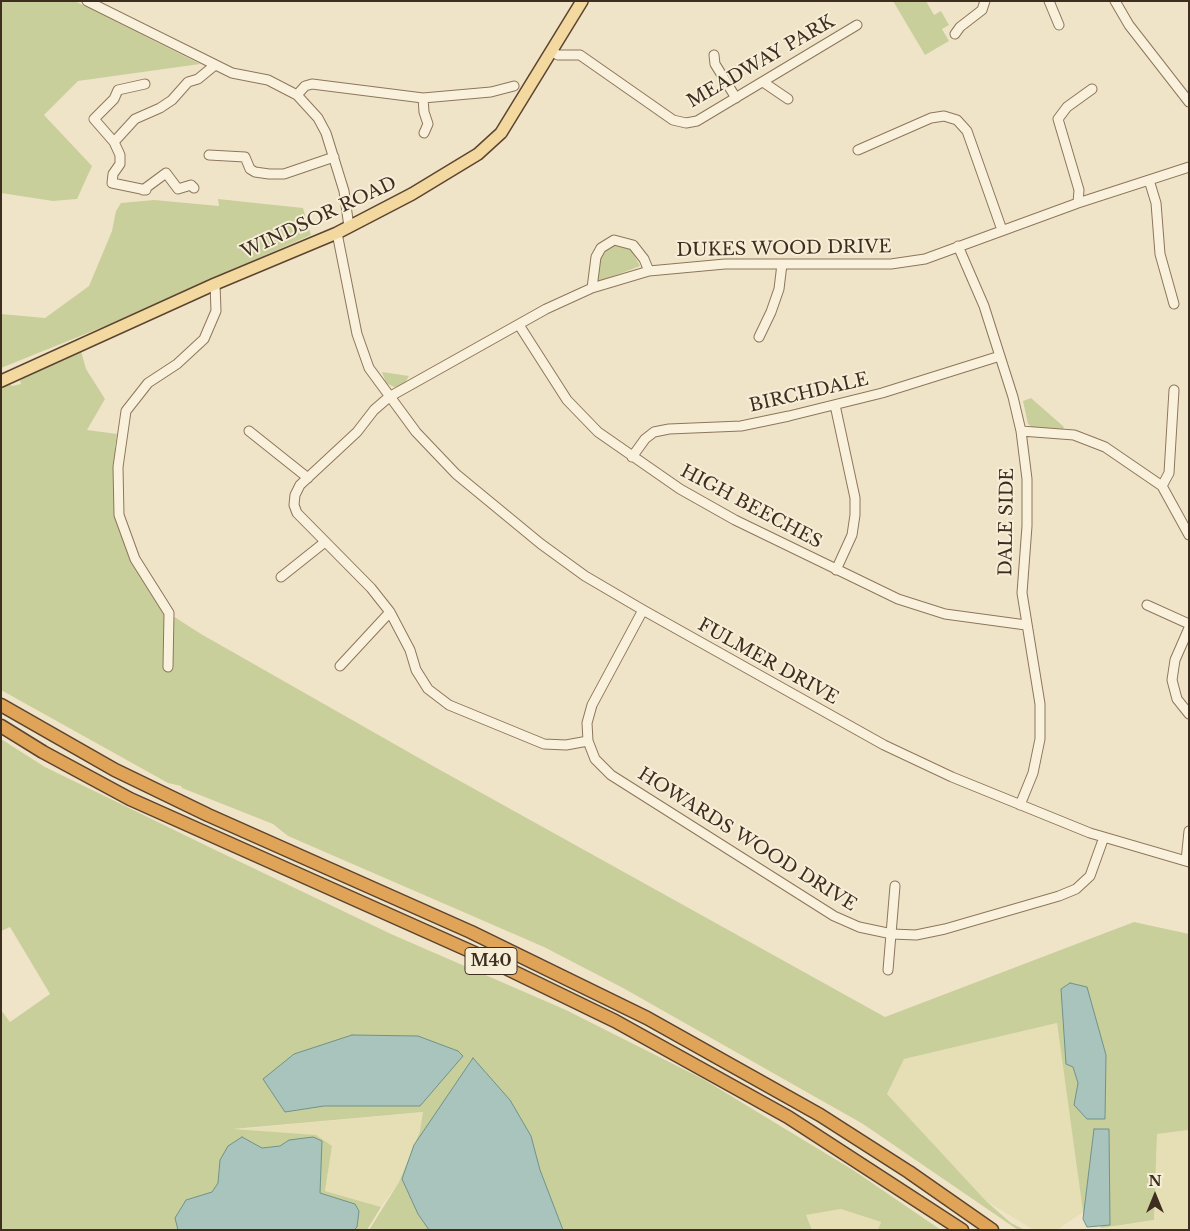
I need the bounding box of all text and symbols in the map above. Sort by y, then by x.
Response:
street label: MEADWAY PARK [684,11,838,113]
street label: WINDSOR ROAD [238,173,400,263]
street label: DUKES WOOD DRIVE [676,236,892,262]
street label: BIRCHDALE [747,369,871,417]
street label: HIGH BEECHES [677,461,825,553]
street label: DALE SIDE [995,468,1019,576]
street label: FULMER DRIVE [694,614,842,710]
street label: HOWARDS WOOD DRIVE [634,764,860,916]
road number: M40 [465,948,517,974]
north arrow [1130,1171,1180,1221]
text: N [1148,1172,1162,1190]

